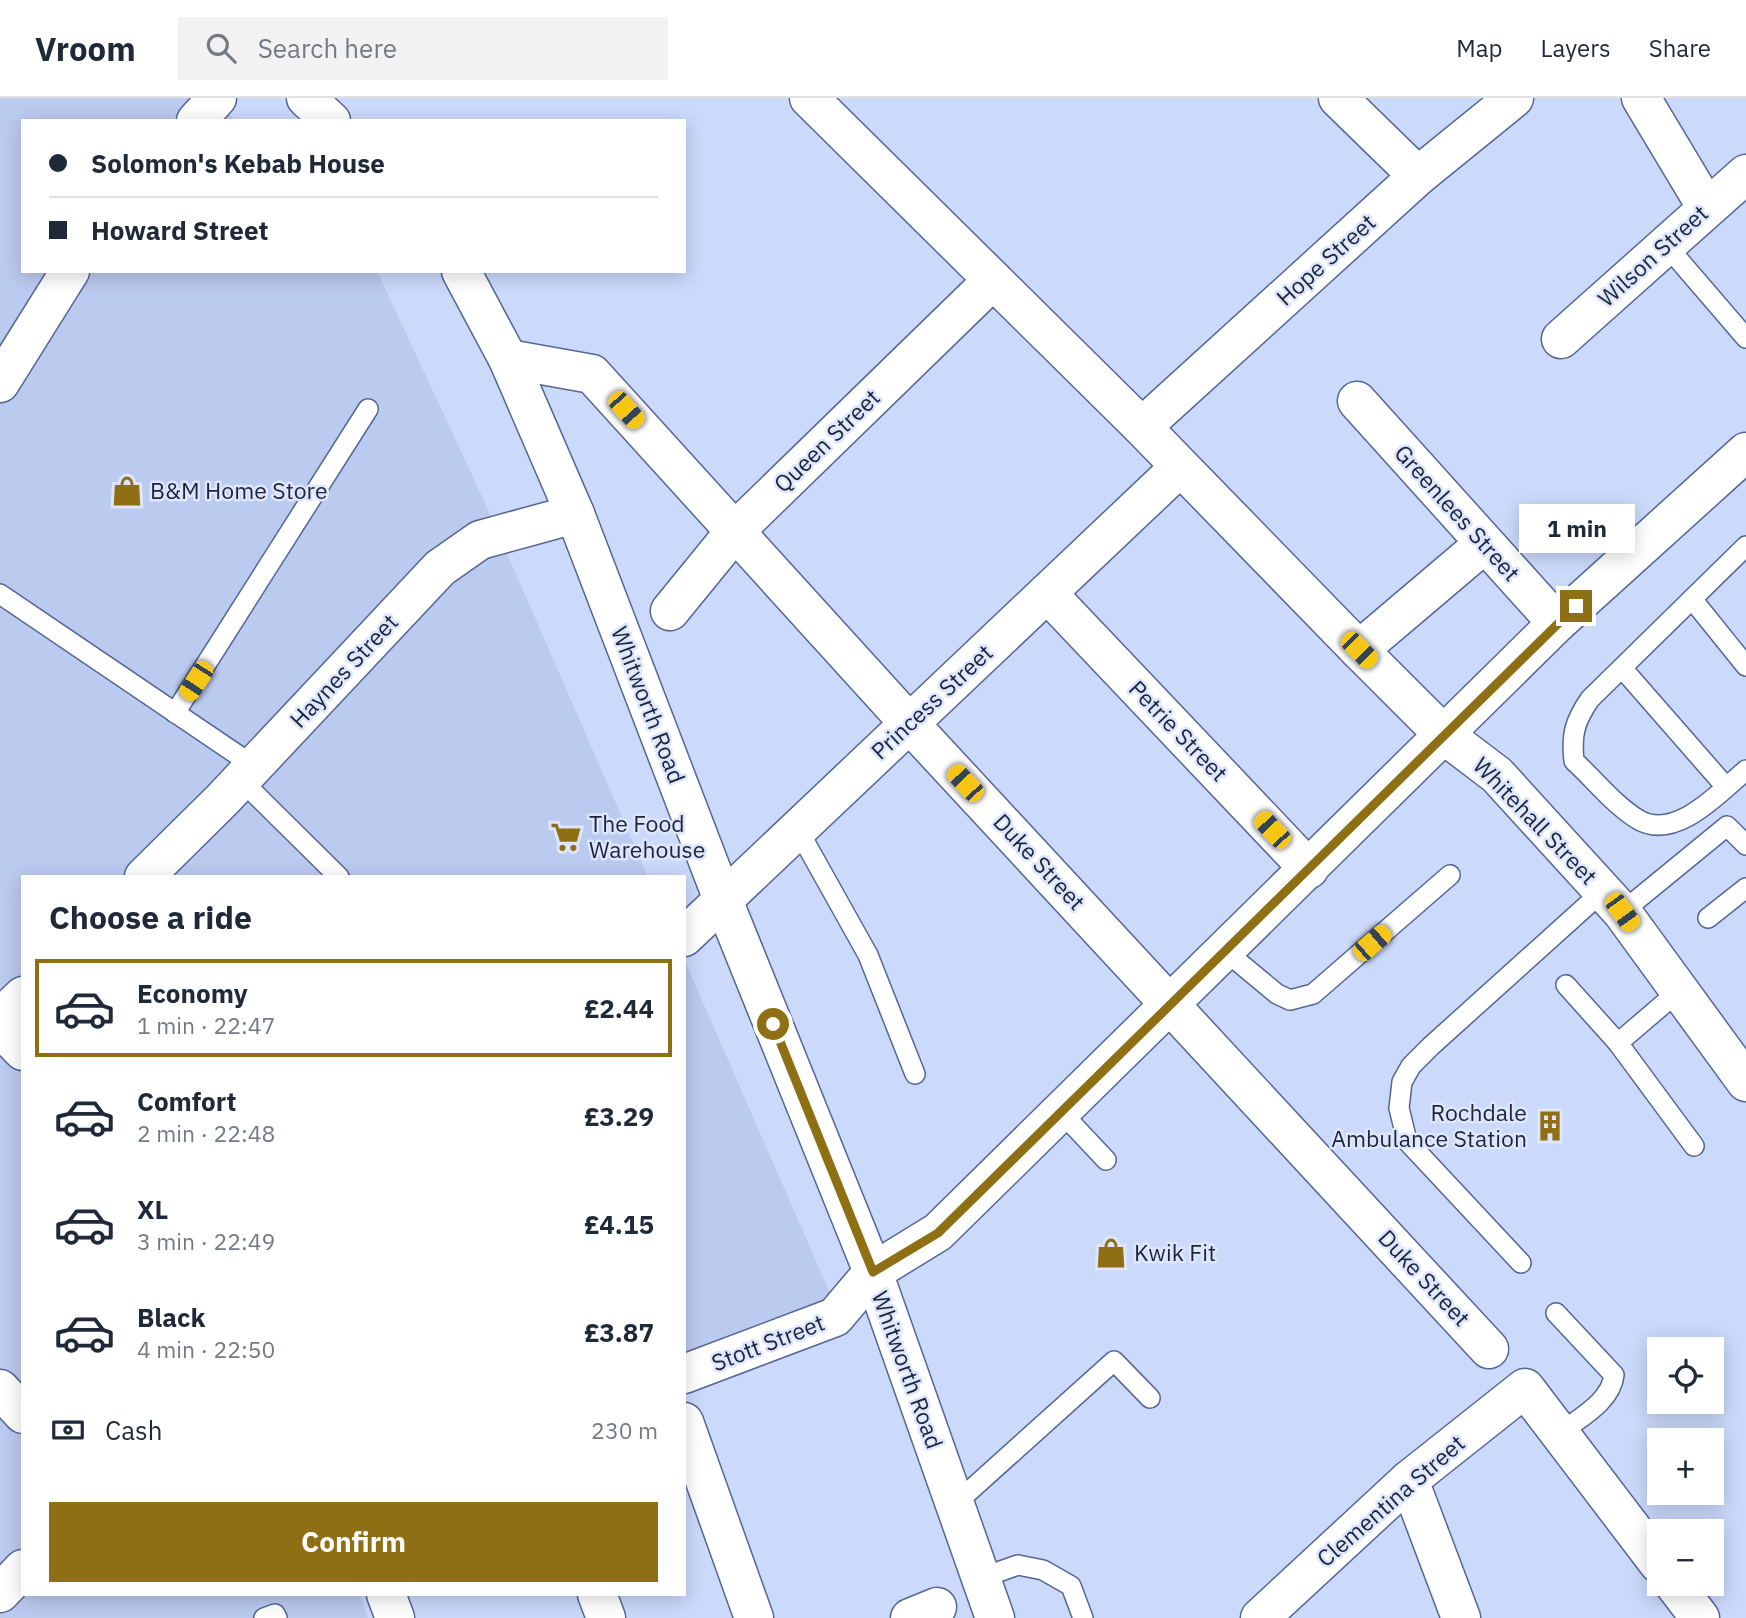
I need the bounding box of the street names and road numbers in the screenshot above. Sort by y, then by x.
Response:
street label: Wilson Street [1591,198,1714,313]
street label: Hope Street [1269,207,1381,312]
street label: Queen Street [767,382,886,498]
street label: Greenlees Street [1388,438,1527,587]
street label: Haynes Street [283,607,404,734]
street label: Whitworth Road [605,622,693,787]
street label: Princess Street [864,637,999,765]
street label: Petrie Street [1123,673,1234,787]
street label: Whitehall Street [1467,750,1604,890]
street label: Duke Street [987,807,1092,916]
street label: Duke Street [1372,1223,1477,1332]
street label: Whitworth Road [865,1287,950,1453]
street label: Stott Street [707,1307,828,1377]
street label: Clementina Street [1310,1428,1471,1573]

